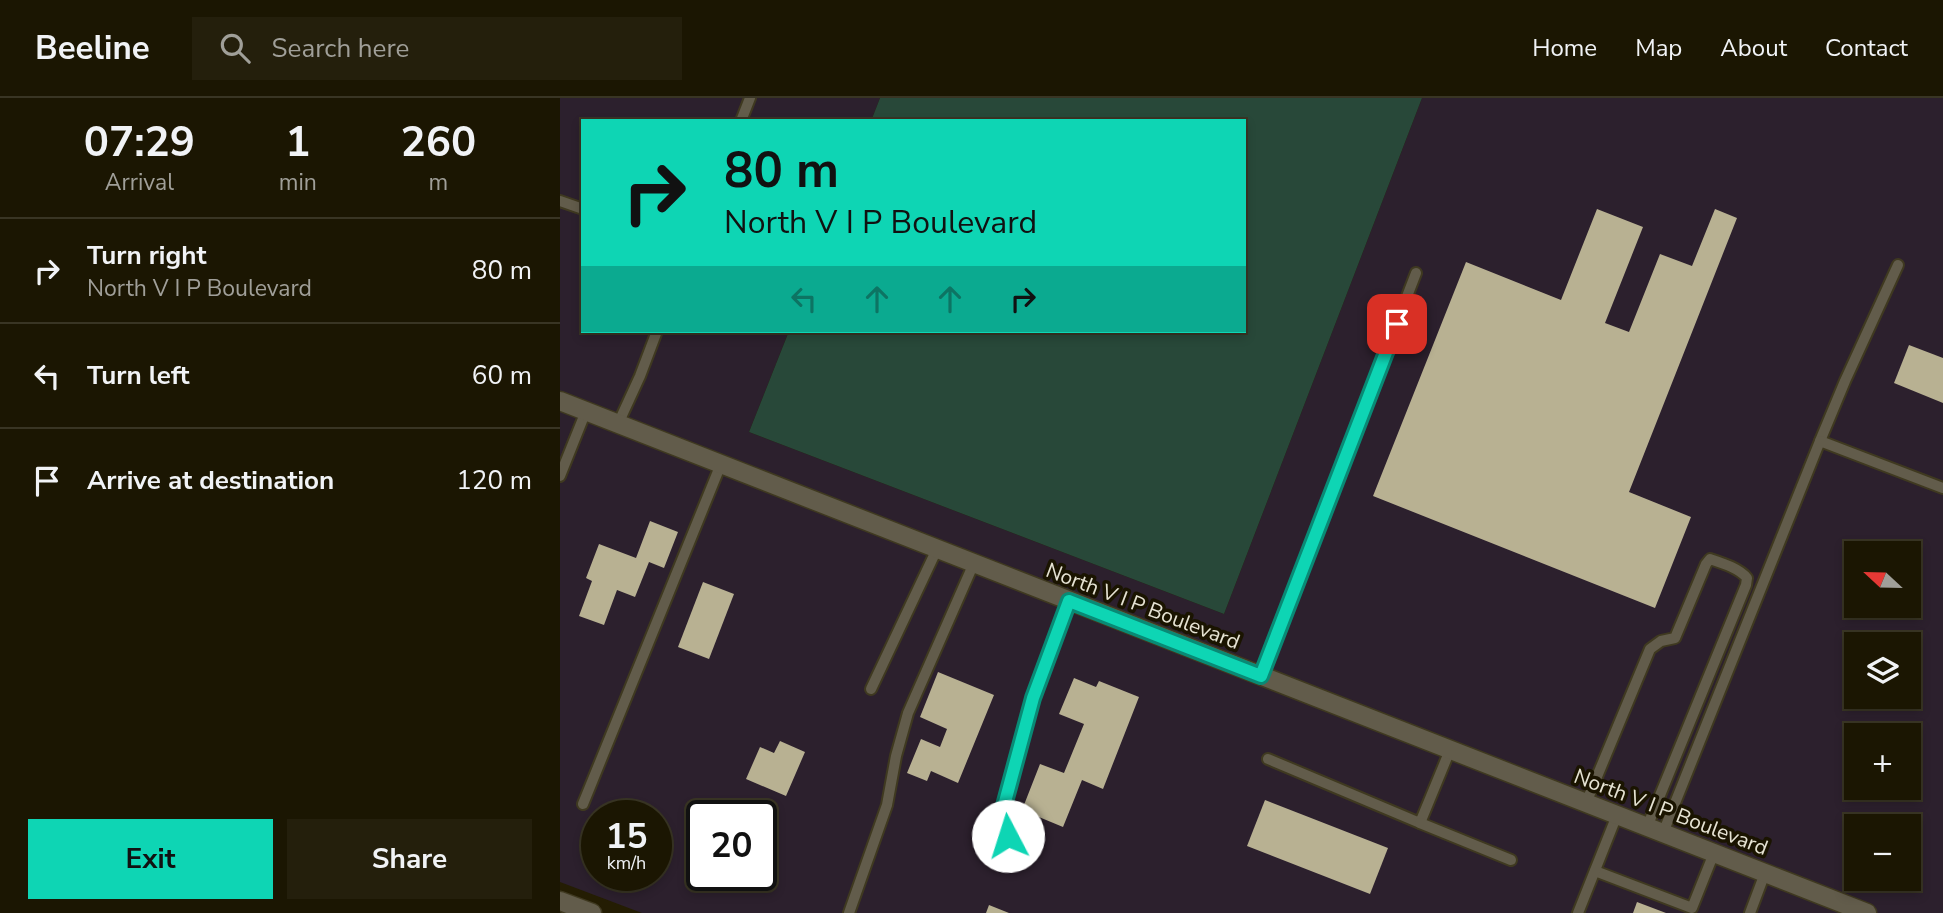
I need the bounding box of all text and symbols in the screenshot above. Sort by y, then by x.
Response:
search box [192,17,682,80]
text: Beeline [35,26,150,71]
icon: search [216,29,254,67]
text: Search here [272,31,409,66]
text: Home [1532,32,1597,64]
text: Map [1635,32,1682,64]
text: About [1720,32,1787,64]
text: Contact [1825,32,1908,64]
text: 07:29 [84,114,195,171]
text: 1 [285,114,310,171]
text: 260 [401,114,476,171]
text: 80 m [724,137,839,204]
icon: right [609,147,700,238]
text: Arrival [105,167,174,198]
text: min [279,167,317,198]
text: m [429,167,448,198]
text: North V I P Boulevard [724,201,1037,244]
text: Turn right [87,238,206,273]
icon: right [28,252,66,290]
text: 80 m [472,253,532,288]
text: North V I P Boulevard [87,273,312,304]
icon: left [785,280,823,318]
icon: ahead [858,280,896,318]
icon: ahead [931,280,969,318]
icon: right [1004,280,1042,318]
pin [1367,294,1427,354]
icon: arrive [1378,305,1416,343]
icon: left [28,357,66,395]
text: Turn left [87,358,190,393]
text: 60 m [472,358,532,393]
icon: arrive [28,462,66,500]
text: Arrive at destination [87,463,334,498]
text: 120 m [456,463,532,498]
north arrow [1844,541,1922,618]
map controls [1844,541,1921,891]
street label: North V I P Boulevard [1042,556,1244,656]
button: layers [1844,632,1921,709]
button: + [1844,723,1921,800]
street label: North V I P Boulevard [1570,762,1772,862]
position arrow [971,799,1045,873]
speed limit sign: 20 [686,800,777,891]
text: 15 [605,813,648,860]
button: − [1844,814,1921,891]
button: Exit [28,819,273,899]
button: Share [287,819,532,899]
text: km/h [607,851,646,875]

